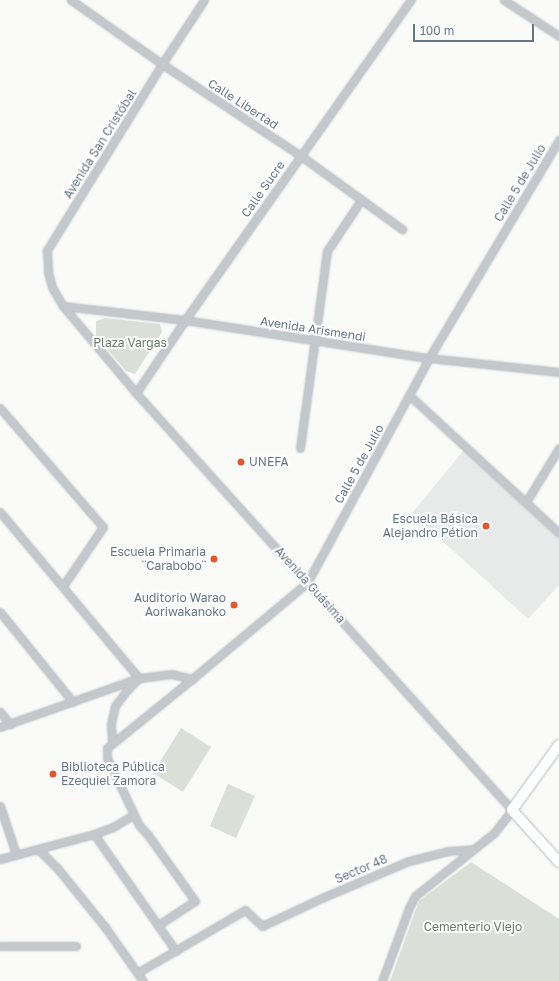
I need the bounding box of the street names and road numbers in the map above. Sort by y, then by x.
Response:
street label: Calle Libertad [205,76,281,132]
street label: Avenida San Cristóbal [61,87,139,201]
street label: Calle 5 de Julio [491,142,549,224]
street label: Calle Sucre [238,158,288,220]
street label: Avenida Arismendi [259,314,367,344]
street label: Calle 5 de Julio [331,422,387,506]
street label: Avenida Guásima [272,544,348,626]
street label: Sector 48 [333,852,389,886]

